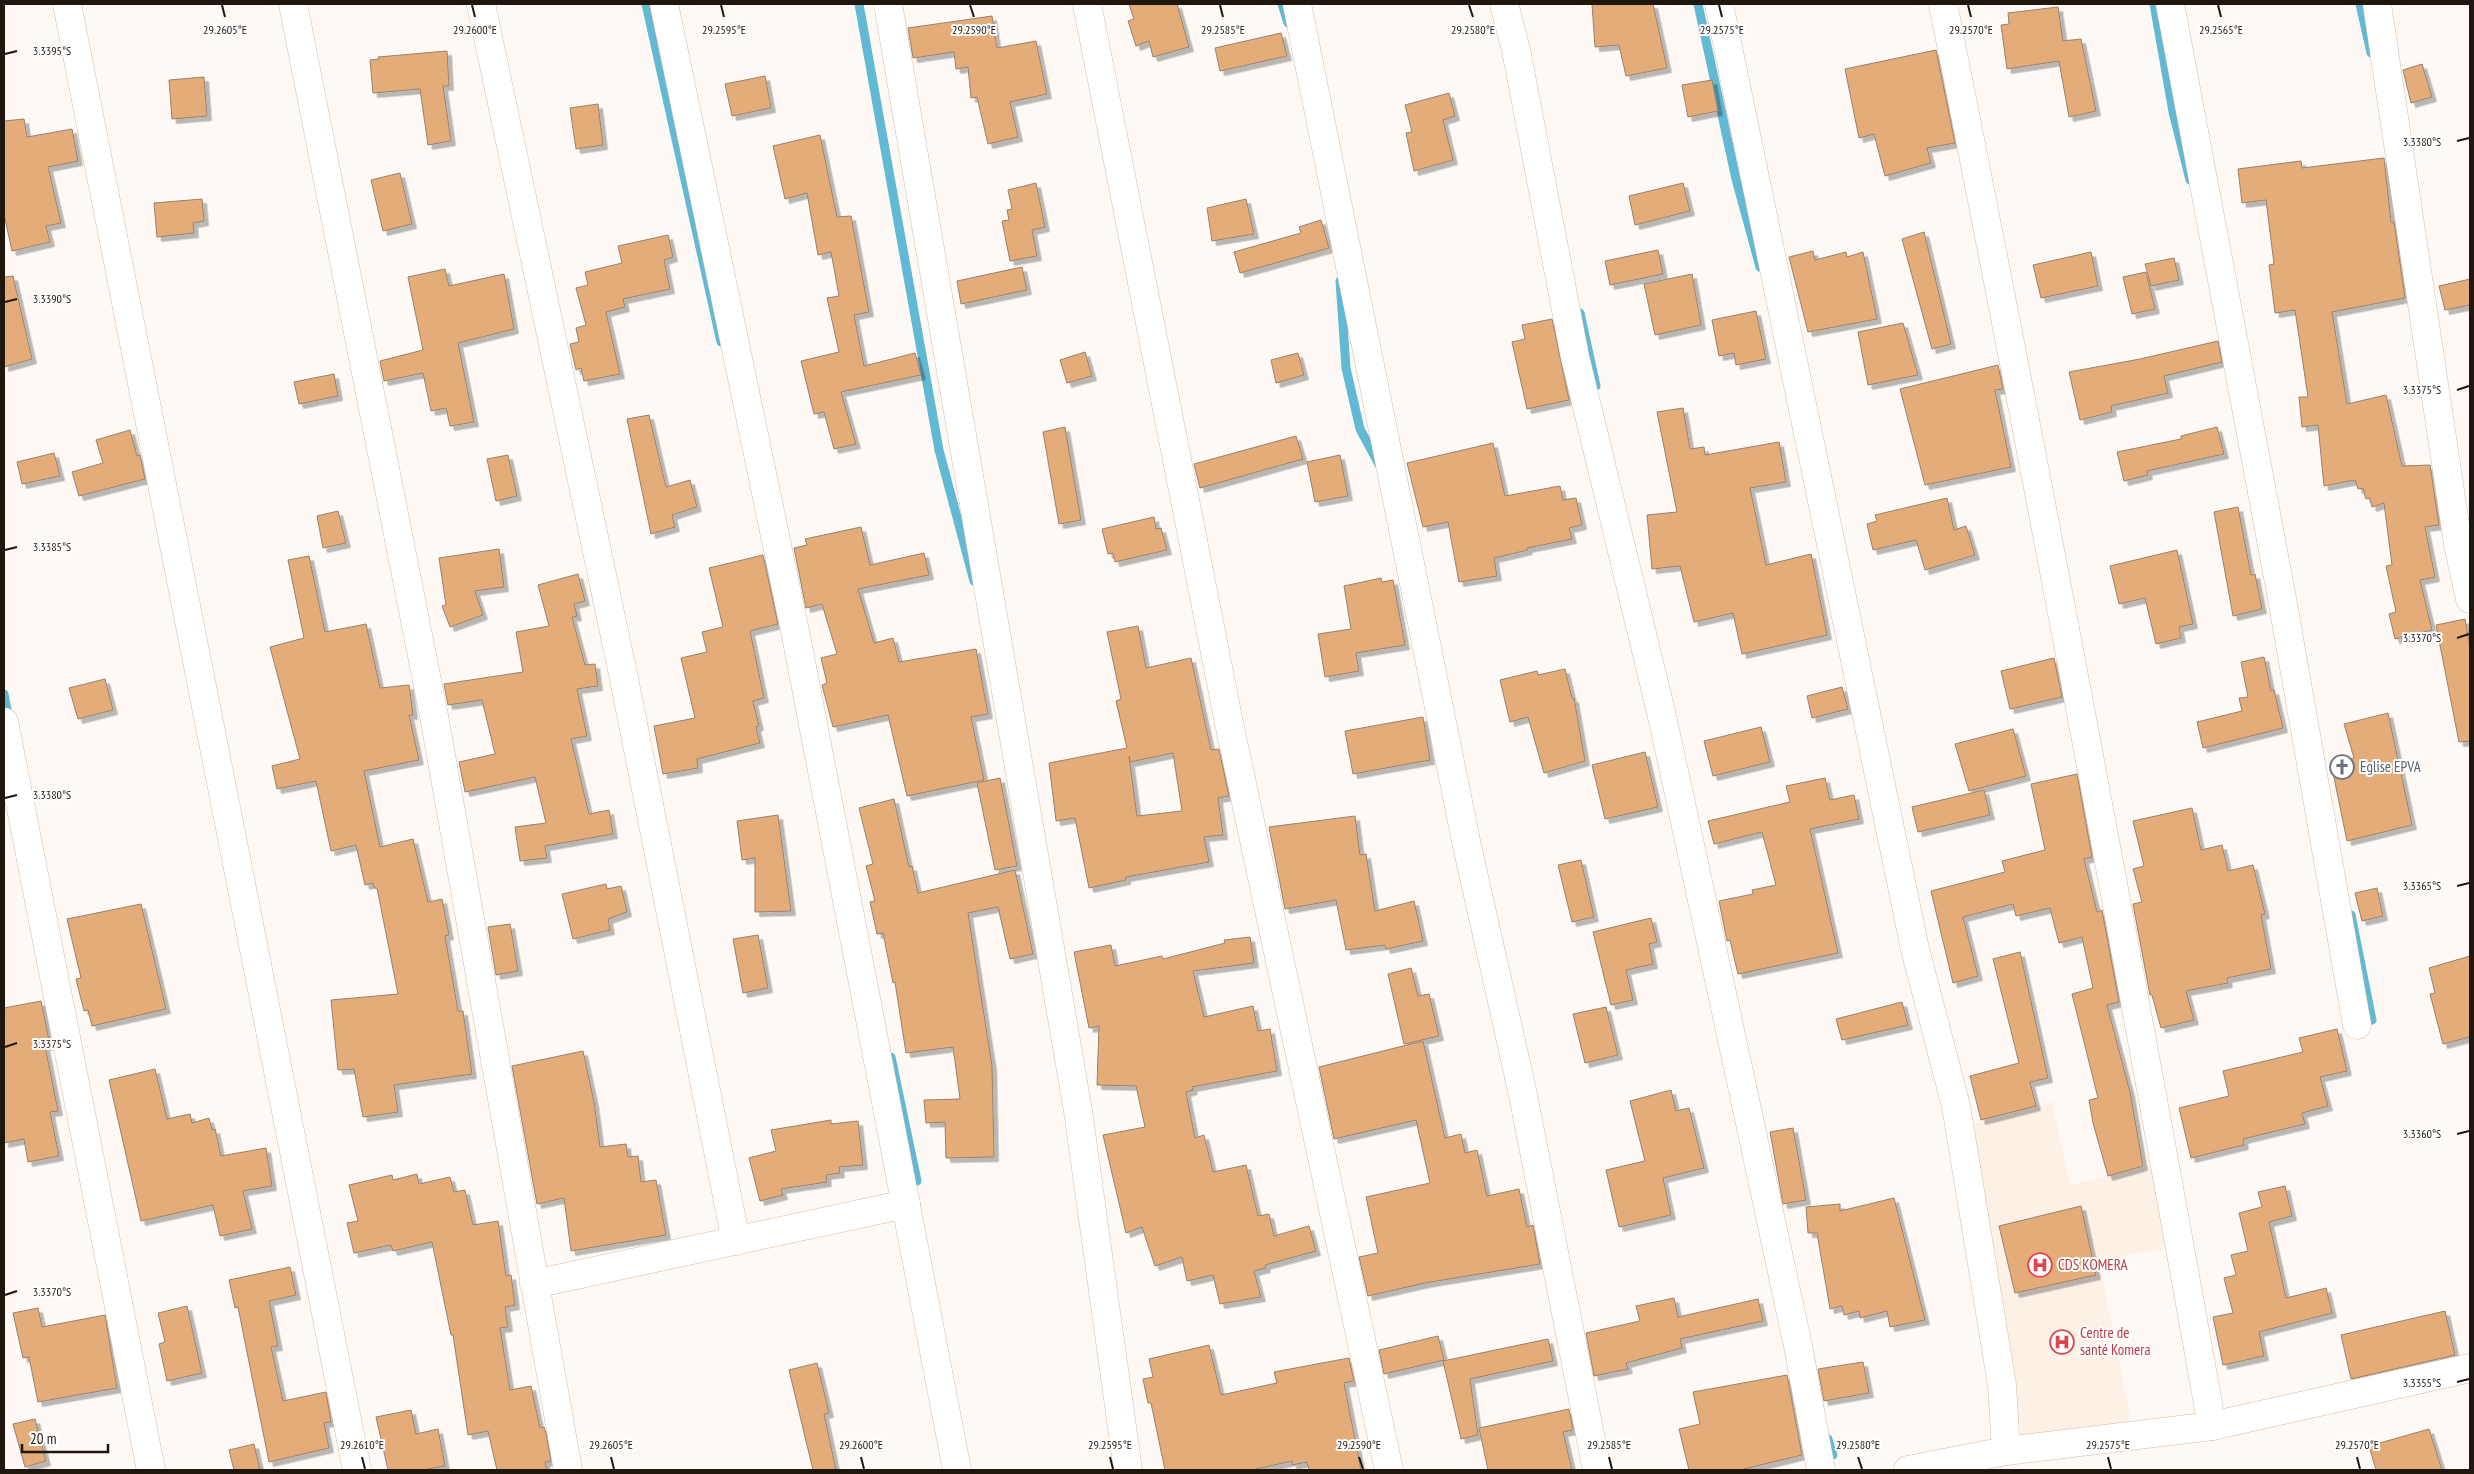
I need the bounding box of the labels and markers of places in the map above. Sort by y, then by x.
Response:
church icon: Eglise EPVA [2329,754,2355,780]
place label: Eglise EPVA [2360,757,2422,776]
hospital icon: CDS KOMERA [2027,1252,2053,1278]
place label: CDS KOMERA [2058,1255,2129,1274]
place label: Centre de santé Komera [2080,1323,2150,1359]
hospital icon: Centre de santé Komera [2049,1329,2075,1355]

